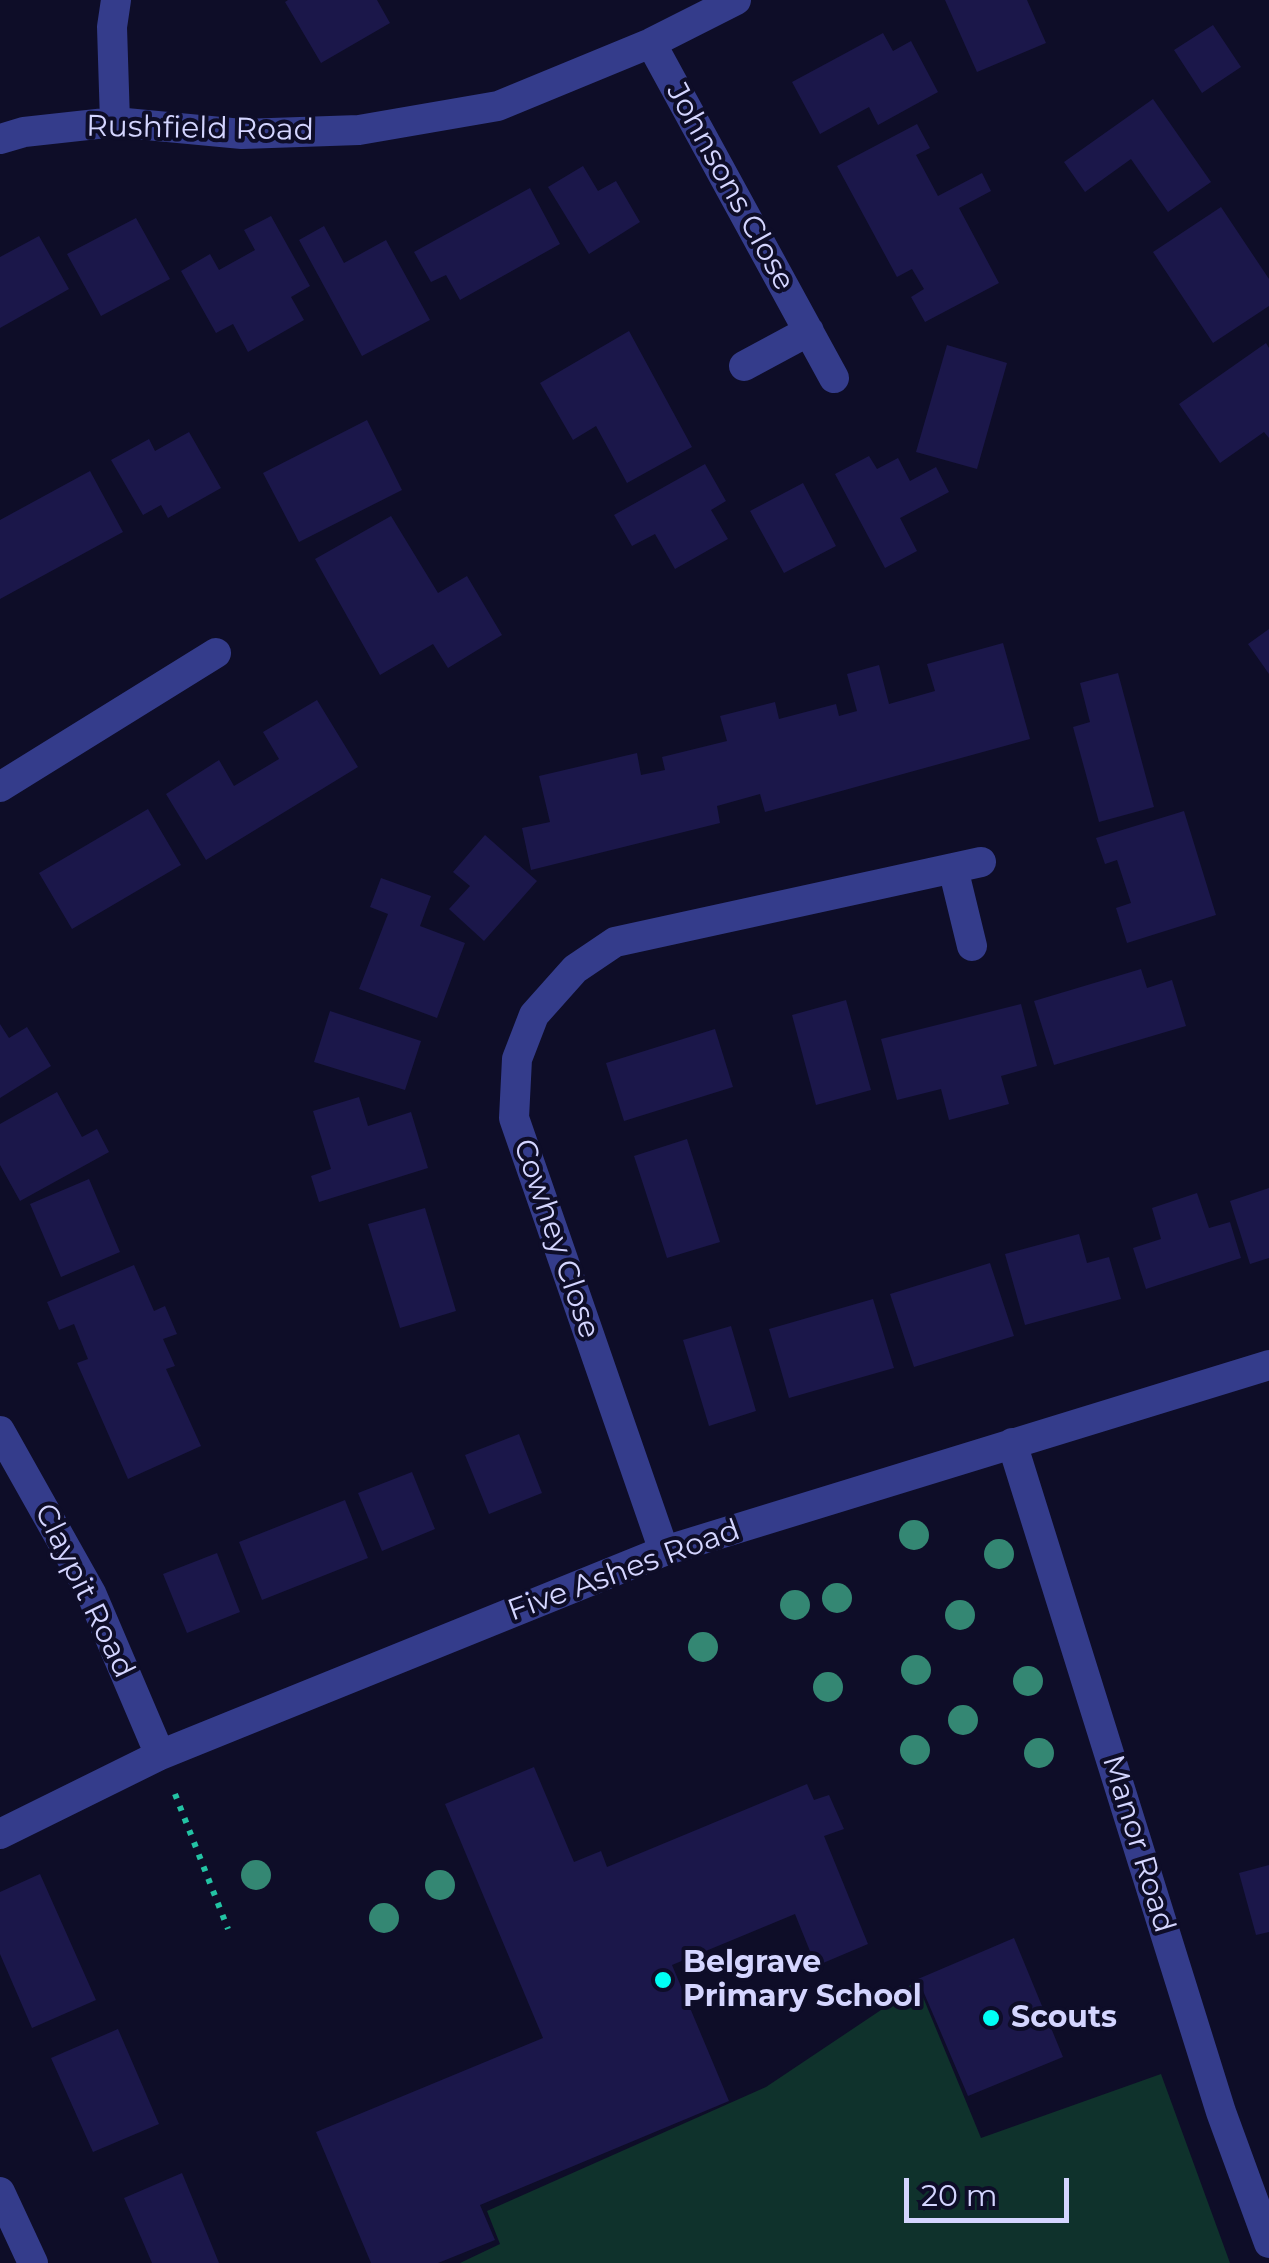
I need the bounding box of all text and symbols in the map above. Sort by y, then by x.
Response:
street label: Johnsons Close [658,77,802,297]
street label: Rushfield Road [86,109,314,149]
street label: Cowhey Close [505,1135,607,1343]
street label: Claypit Road [26,1498,142,1684]
street label: Five Ashes Road [503,1512,745,1630]
street label: Manor Road [1094,1751,1182,1937]
place label: Belgrave Primary School [683,1945,922,2016]
marker: Belgrave Primary School [652,1969,674,1991]
place label: Scouts [1011,2000,1117,2036]
marker: Scouts [980,2007,1002,2029]
scale bar [909,2158,1074,2220]
text: 20 m [921,2177,998,2214]

